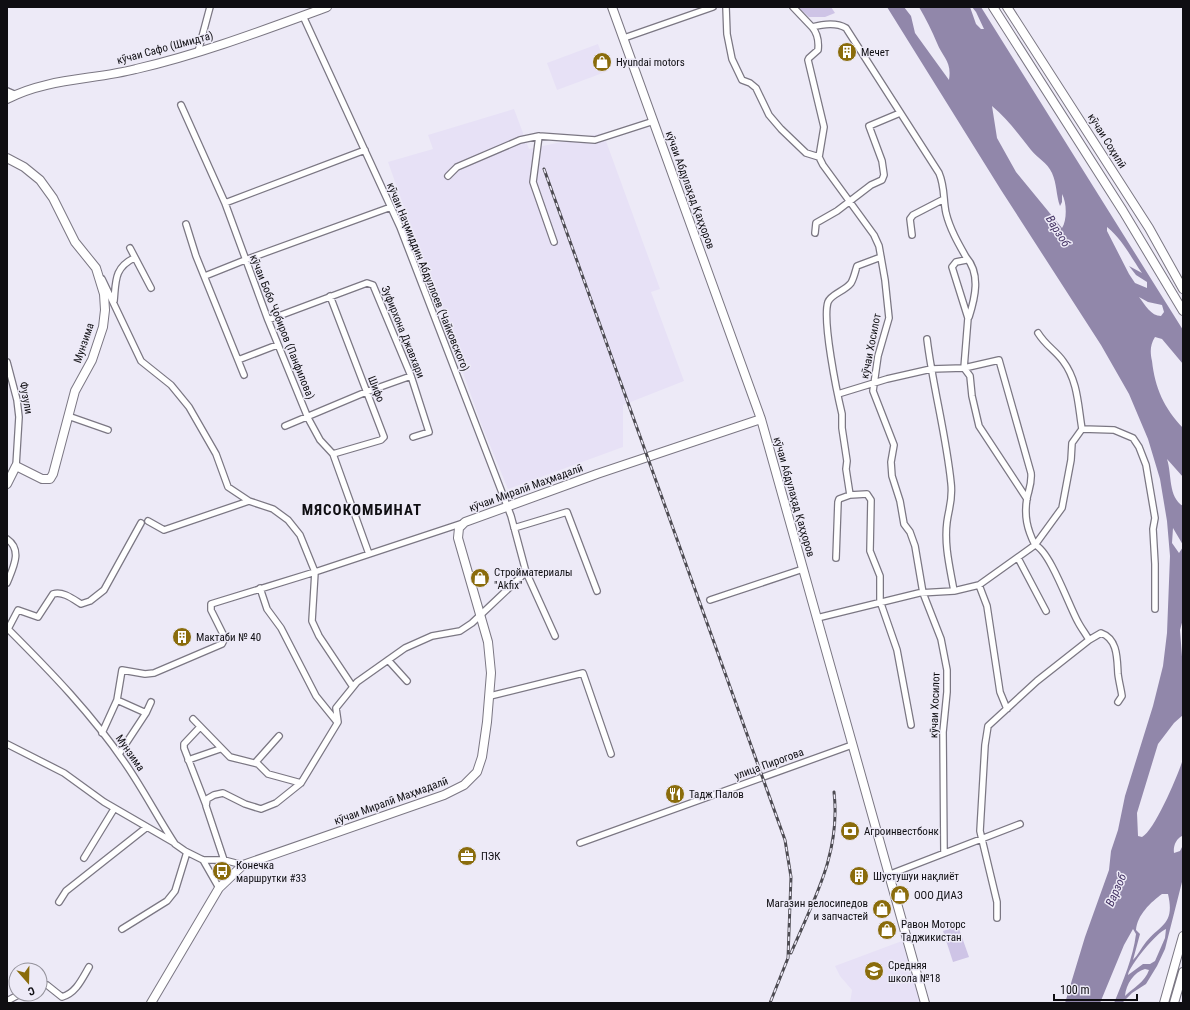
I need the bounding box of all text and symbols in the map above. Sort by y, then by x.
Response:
street label: кӯчаи Сафо (Шмидта) [115,29,215,67]
building icon: Мечет [836,41,858,63]
place label: Мечет [861,46,890,59]
shop icon: Hyundai motors [591,51,613,73]
place label: Hyundai motors [616,56,685,69]
street label: кӯчаи Соҳилӣ [1085,111,1129,171]
street label: кӯчаи Абдулаҳад Қаҳҳоров [663,129,717,251]
street label: кӯчаи Наҷмиддин Абдуллоев (Чайковского) [384,181,472,373]
water label: Варзоб [1043,213,1073,250]
street label: кӯчаи Бобо Ҷобиров (Панфилова) [247,253,317,401]
street label: Зуфирхона Джавхари [379,284,427,380]
street label: кӯчаи Хосилот [858,312,884,380]
street label: Мунзима [71,321,97,365]
street label: Шифо [365,374,387,404]
street label: Фузули [17,381,35,415]
street label: кӯчаи Абдулаҳад Қаҳҳоров [771,435,817,559]
street label: кӯчаи Миралӣ Маҳмадалӣ [467,461,585,515]
district label: МЯСОКОМБИНАТ [302,501,422,519]
place label: Стройматериалы "Akfix" [494,566,573,592]
shop icon: Стройматериалы "Akfix" [469,567,491,589]
building icon: Мактаби № 40 [171,626,193,648]
place label: Мактаби № 40 [196,631,261,644]
street label: кӯчаи Хосилот [927,671,943,738]
street label: Мунзима [113,732,147,774]
street label: улица Пирогова [733,745,805,783]
street label: кӯчаи Миралӣ Маҳмадалӣ [332,774,450,828]
restaurant icon: Тадж Палов [664,783,686,805]
place label: Тадж Палов [689,788,744,801]
bank icon: Агроинвестбонк [839,820,861,842]
place label: Агроинвестбонк [864,825,939,838]
office icon: ПЭК [456,845,478,867]
place label: ПЭК [481,850,501,863]
place label: Конечка маршрутки #33 [236,859,306,885]
bus stop icon: Конечка маршрутки #33 [211,860,233,882]
building icon: Шустушуи нақлиёт [848,865,870,887]
place label: Шустушуи нақлиёт [873,870,959,883]
water label: Варзоб [1103,871,1130,909]
shop icon: ООО ДИАЗ [889,884,911,906]
place label: ООО ДИАЗ [914,889,963,902]
place label: Магазин велосипедов и запчастей [766,897,868,923]
shop icon: Магазин велосипедов и запчастей [871,898,893,920]
place label: Равон Моторс Таджикистан [901,918,966,944]
shop icon: Равон Моторс Таджикистан [876,919,898,941]
place label: Средняя школа №18 [888,959,940,985]
school or university icon: Средняя школа №18 [863,960,885,982]
north arrow [8,962,48,1002]
scale bar [1054,976,1137,1002]
text: 100 m [1060,983,1090,997]
text: С [26,984,36,998]

